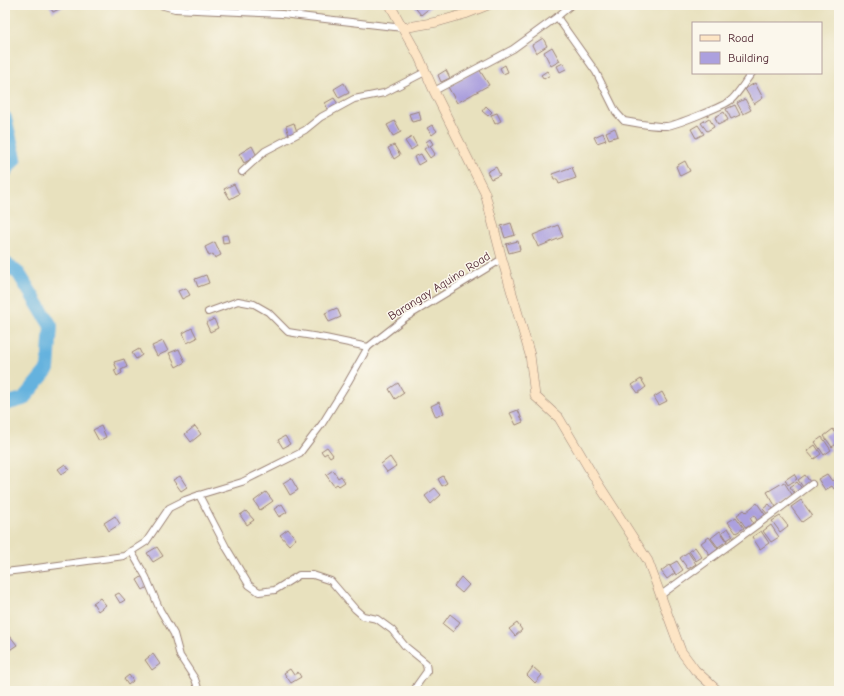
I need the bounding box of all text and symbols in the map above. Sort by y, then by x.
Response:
legend [692,22,822,74]
text: Road [728,31,754,45]
text: Building [728,51,769,65]
street label: Barangay Aquino Road [385,249,493,323]

